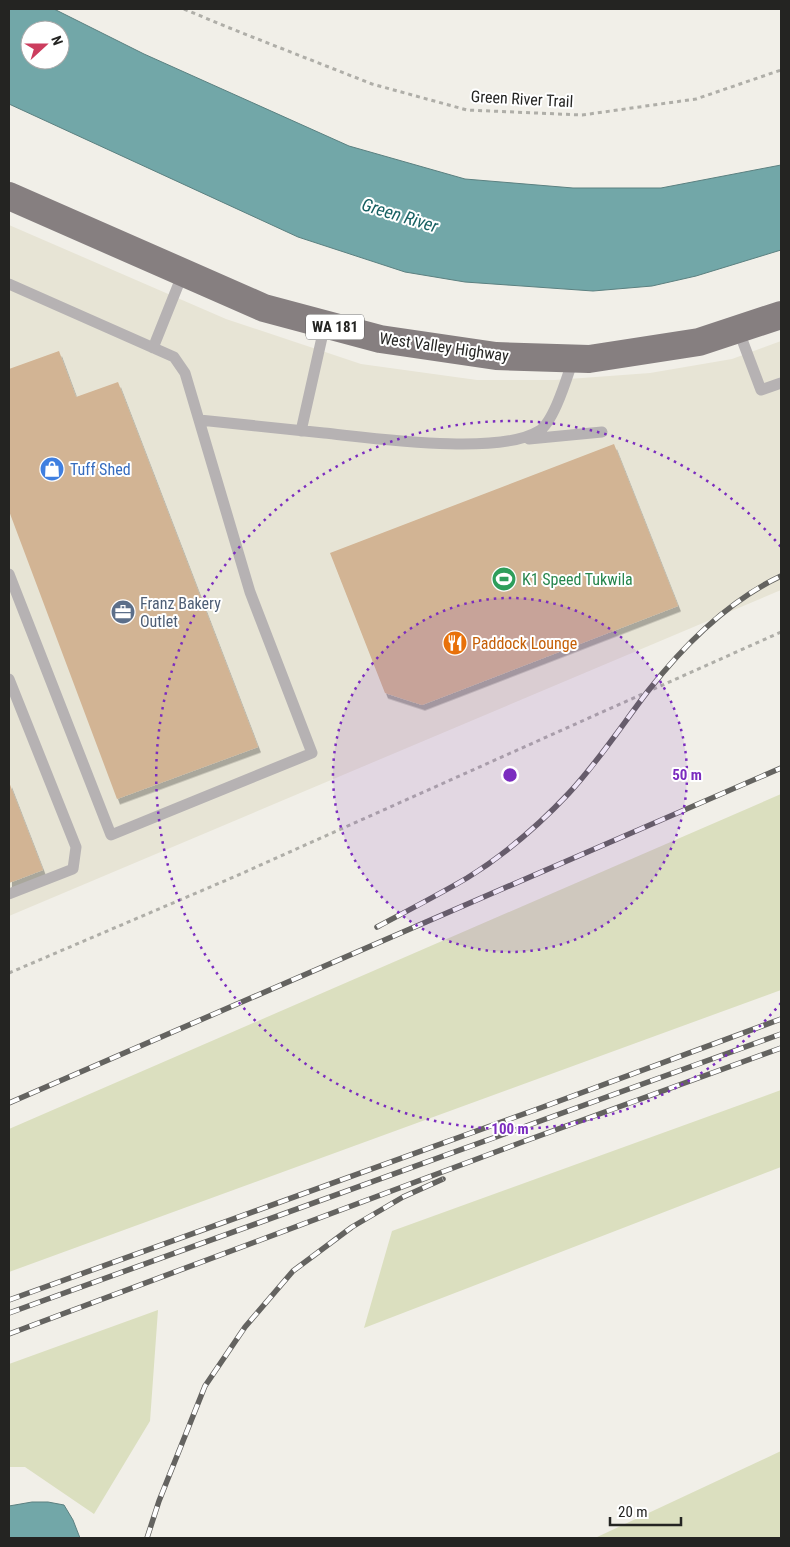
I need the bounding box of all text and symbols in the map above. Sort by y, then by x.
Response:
north arrow [20,20,70,70]
text: N [48,33,66,47]
street label: Green River Trail [470,87,574,111]
water label: Green River [359,193,441,237]
road number: WA 181 [306,314,364,340]
street label: West Valley Highway [378,329,510,366]
shop icon: Tuff Shed [39,456,65,482]
place label: Tuff Shed [70,460,131,479]
sports icon: K1 Speed Tukwila [491,566,517,592]
place label: K1 Speed Tukwila [522,570,633,589]
place label: Franz Bakery Outlet [140,594,221,631]
office icon: Franz Bakery Outlet [110,599,136,625]
restaurant icon: Paddock Lounge [442,630,468,656]
place label: Paddock Lounge [472,634,577,653]
centre of rings [501,766,519,784]
text: 50 m [672,766,702,784]
text: 100 m [491,1120,529,1138]
scale bar [610,1494,681,1526]
text: 20 m [618,1503,648,1521]

